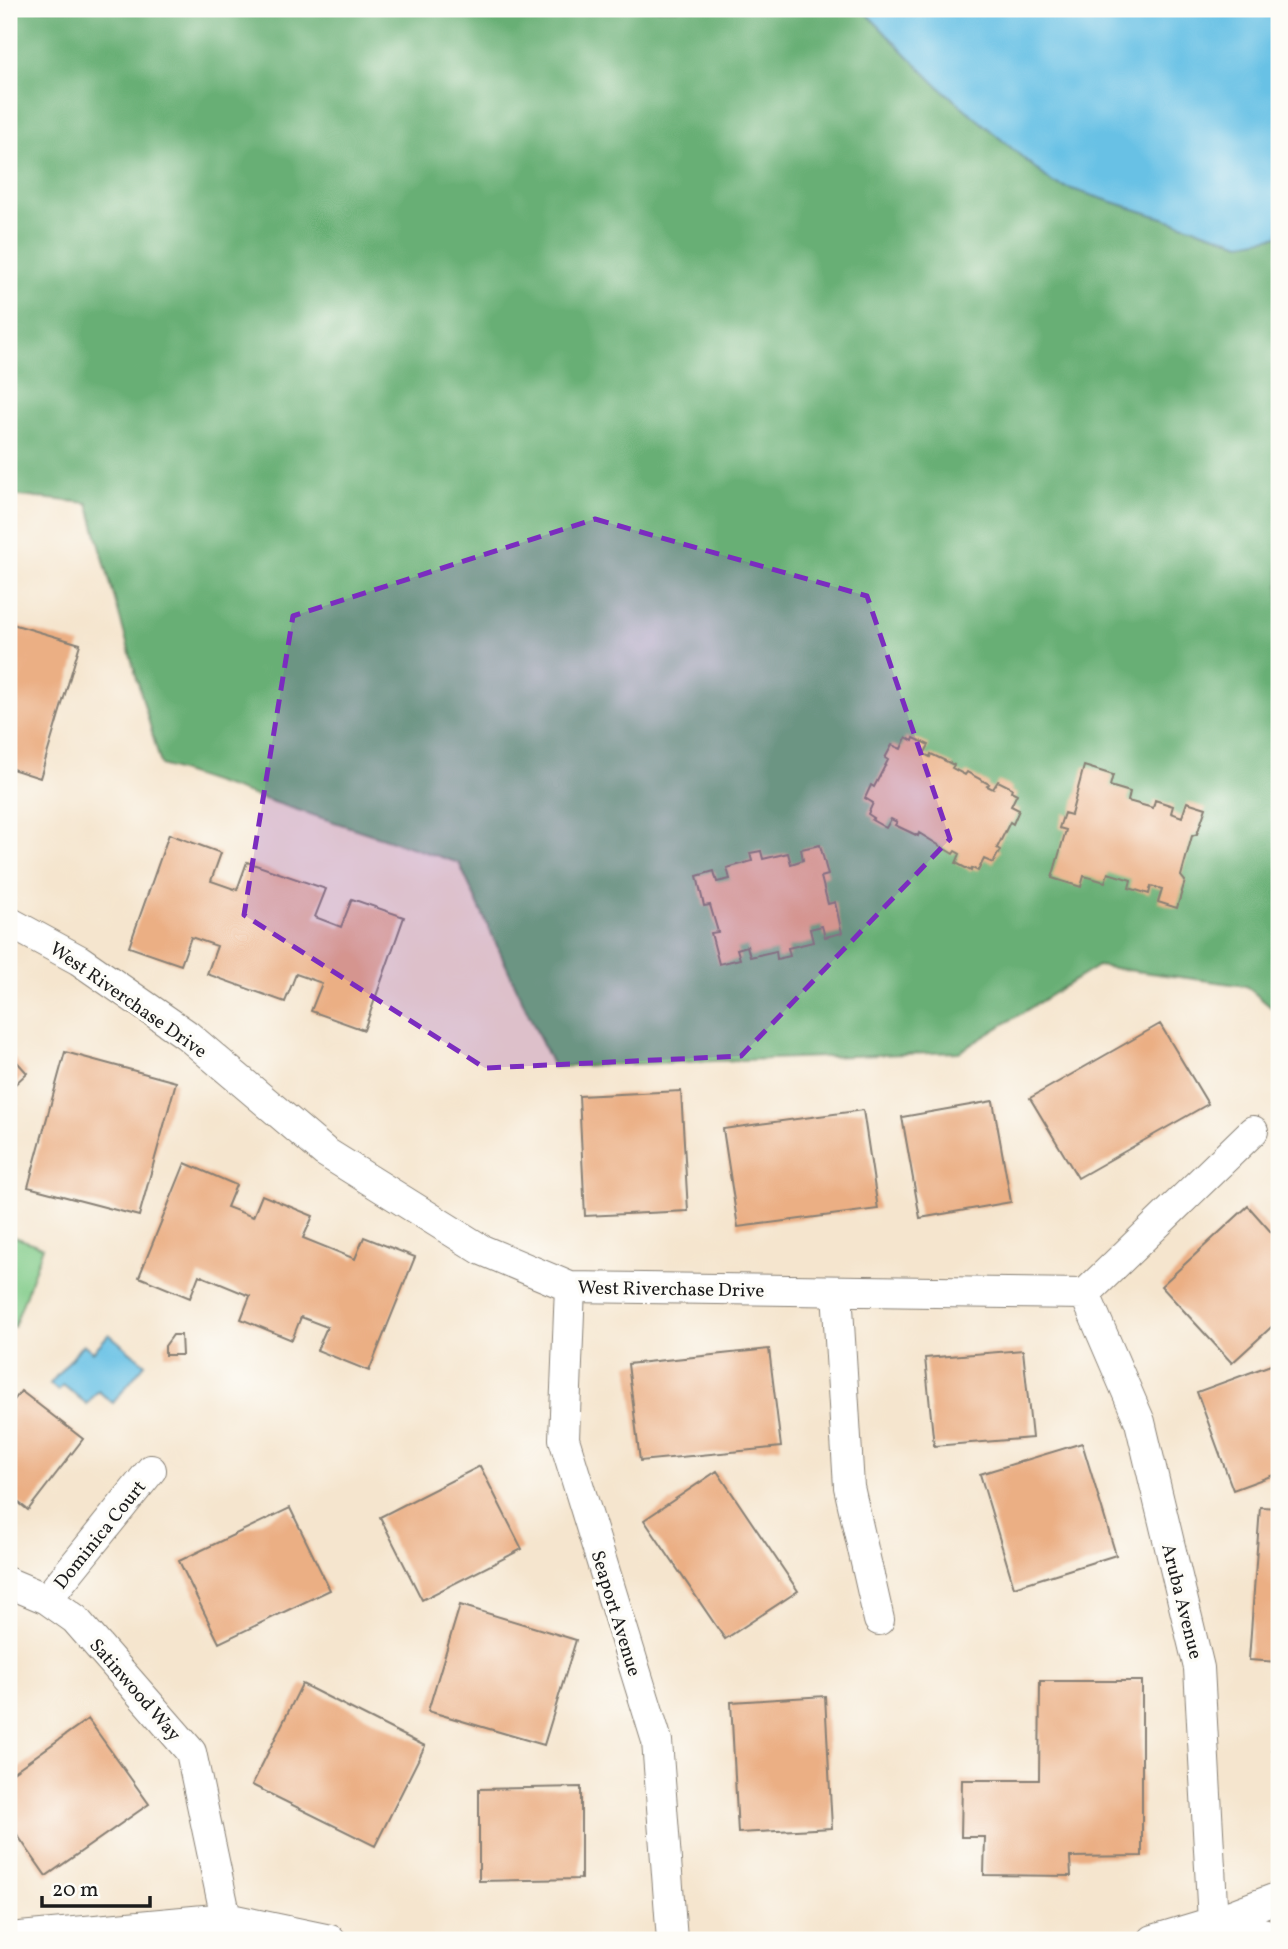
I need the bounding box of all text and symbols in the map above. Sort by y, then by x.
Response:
street label: West Riverchase Drive [44,936,212,1065]
street label: West Riverchase Drive [577,1275,765,1305]
street label: Dominica Court [49,1475,153,1595]
street label: Aruba Avenue [1154,1541,1208,1662]
street label: Seaport Avenue [584,1547,647,1680]
street label: Satinwood Way [83,1633,186,1747]
scale bar [42,1865,150,1909]
text: 20 m [52,1876,98,1905]

